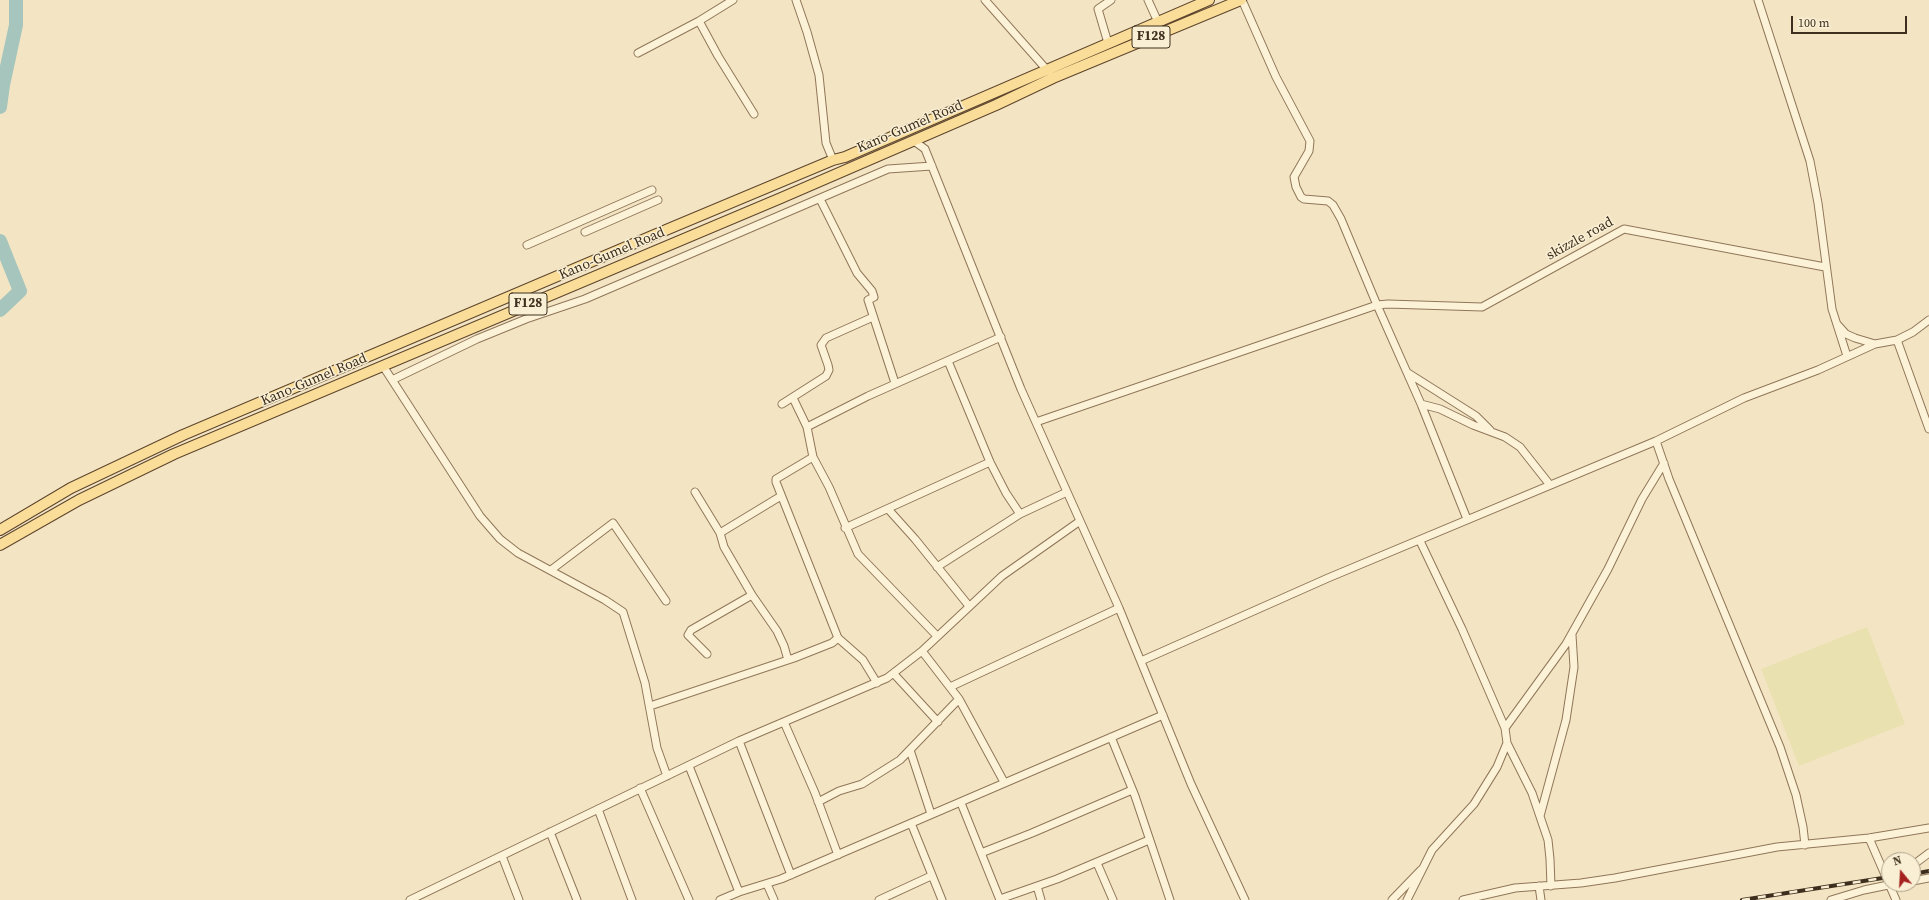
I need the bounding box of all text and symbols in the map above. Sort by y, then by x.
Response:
scale bar [1793,8,1909,34]
text: 100 m [1798,15,1830,31]
road number: F128 [1132,26,1170,48]
street label: Kano-Gumel Road [854,97,966,157]
street label: skizzle road [1544,214,1616,264]
street label: Kano-Gumel Road [556,224,668,284]
road number: F128 [509,293,547,315]
street label: Kano-Gumel Road [258,350,370,410]
north arrow [1881,852,1921,892]
text: N [1891,853,1904,869]

